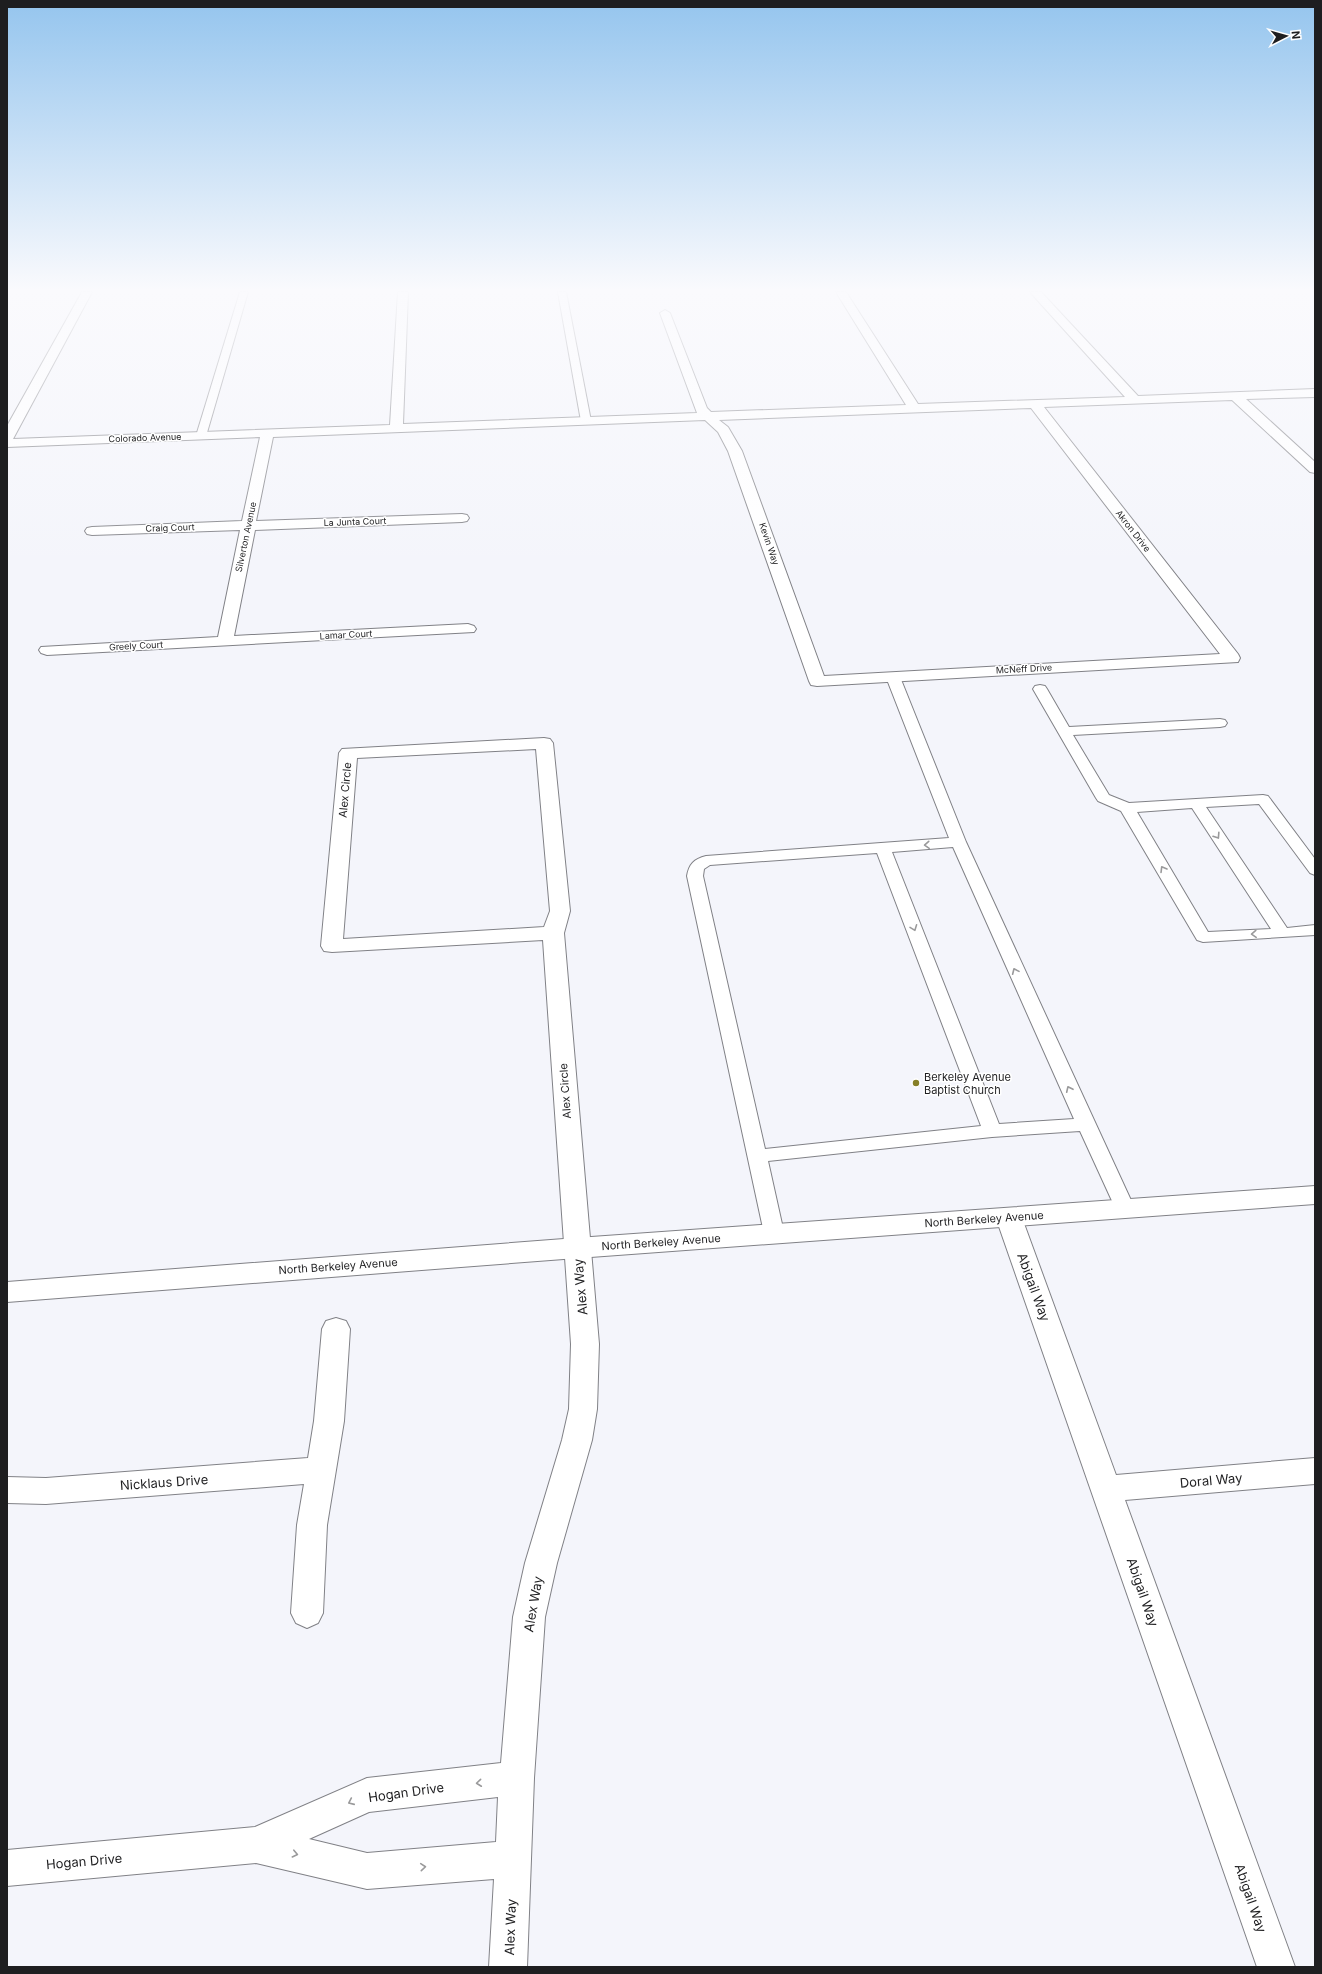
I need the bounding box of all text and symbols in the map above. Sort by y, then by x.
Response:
north arrow [1266,16,1306,56]
text: N [1289,30,1303,40]
street label: Colorado Avenue [108,431,182,444]
street label: Silverton Avenue [233,501,258,573]
street label: Akron Drive [1114,508,1153,554]
street label: La Junta Court [323,515,387,528]
street label: Craig Court [145,521,195,534]
street label: Kevin Way [757,521,782,567]
street label: Lamar Court [319,628,373,641]
street label: Greely Court [109,639,163,652]
street label: McNeff Drive [995,662,1052,675]
street label: Alex Circle [336,762,354,818]
one-way arrow [1213,831,1220,838]
one-way arrow [924,840,930,849]
one-way arrow [1161,866,1168,873]
one-way arrow [910,925,918,932]
one-way arrow [1251,930,1257,939]
one-way arrow [1011,967,1019,974]
street label: Alex Circle [556,1063,574,1119]
place label: Berkeley Avenue Baptist Church [924,1070,1011,1097]
marker: Berkeley Avenue Baptist Church [911,1078,921,1088]
one-way arrow [1066,1085,1074,1093]
street label: North Berkeley Avenue [924,1208,1044,1230]
street label: North Berkeley Avenue [601,1231,721,1253]
street label: Abigail Way [1014,1250,1054,1324]
street label: North Berkeley Avenue [278,1255,398,1277]
street label: Alex Way [570,1258,590,1316]
street label: Doral Way [1179,1469,1243,1491]
street label: Nicklaus Drive [119,1471,209,1493]
street label: Abigail Way [1124,1555,1162,1629]
street label: Alex Way [520,1575,546,1633]
one-way arrow [476,1778,482,1787]
street label: Hogan Drive [367,1779,445,1805]
one-way arrow [348,1798,355,1806]
street label: Hogan Drive [45,1850,123,1872]
one-way arrow [292,1850,298,1858]
street label: Abigail Way [1232,1861,1270,1935]
one-way arrow [420,1862,426,1871]
street label: Alex Way [501,1898,519,1956]

